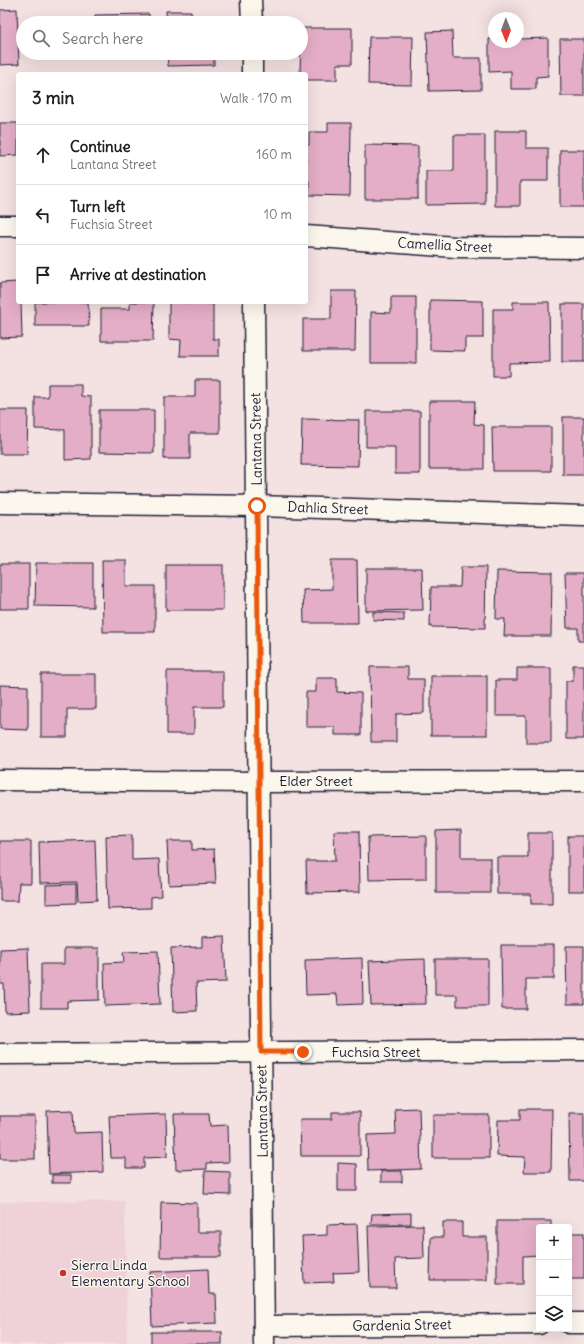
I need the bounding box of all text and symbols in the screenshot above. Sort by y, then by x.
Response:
north arrow [488,12,524,48]
search box [16,16,308,60]
icon: search [30,27,52,49]
text: Search here [62,29,143,48]
text: 3 min [32,87,74,109]
text: Walk · 170 m [220,90,292,107]
text: Continue [70,137,131,156]
icon: ahead [32,144,54,166]
text: 160 m [256,146,292,163]
text: Lantana Street [70,156,156,173]
text: Turn left [70,197,125,216]
icon: left [32,204,54,226]
text: 10 m [264,206,292,223]
text: Fuchsia Street [70,216,153,233]
street label: Camellia Street [397,234,493,256]
icon: arrive [32,264,54,286]
text: Arrive at destination [70,265,206,284]
street label: Lantana Street [246,392,266,486]
route start [248,497,266,515]
street label: Dahlia Street [287,498,369,518]
street label: Elder Street [279,772,353,790]
route end [294,1043,312,1061]
street label: Fuchsia Street [332,1043,421,1061]
street label: Lantana Street [252,1064,272,1158]
map controls [536,1224,572,1332]
button: + [536,1224,572,1260]
place label: Sierra Linda Elementary School [71,1256,189,1290]
button: − [536,1260,572,1296]
marker: Sierra Linda Elementary School [58,1268,68,1278]
button: layers [536,1296,572,1332]
street label: Gardenia Street [352,1315,452,1335]

